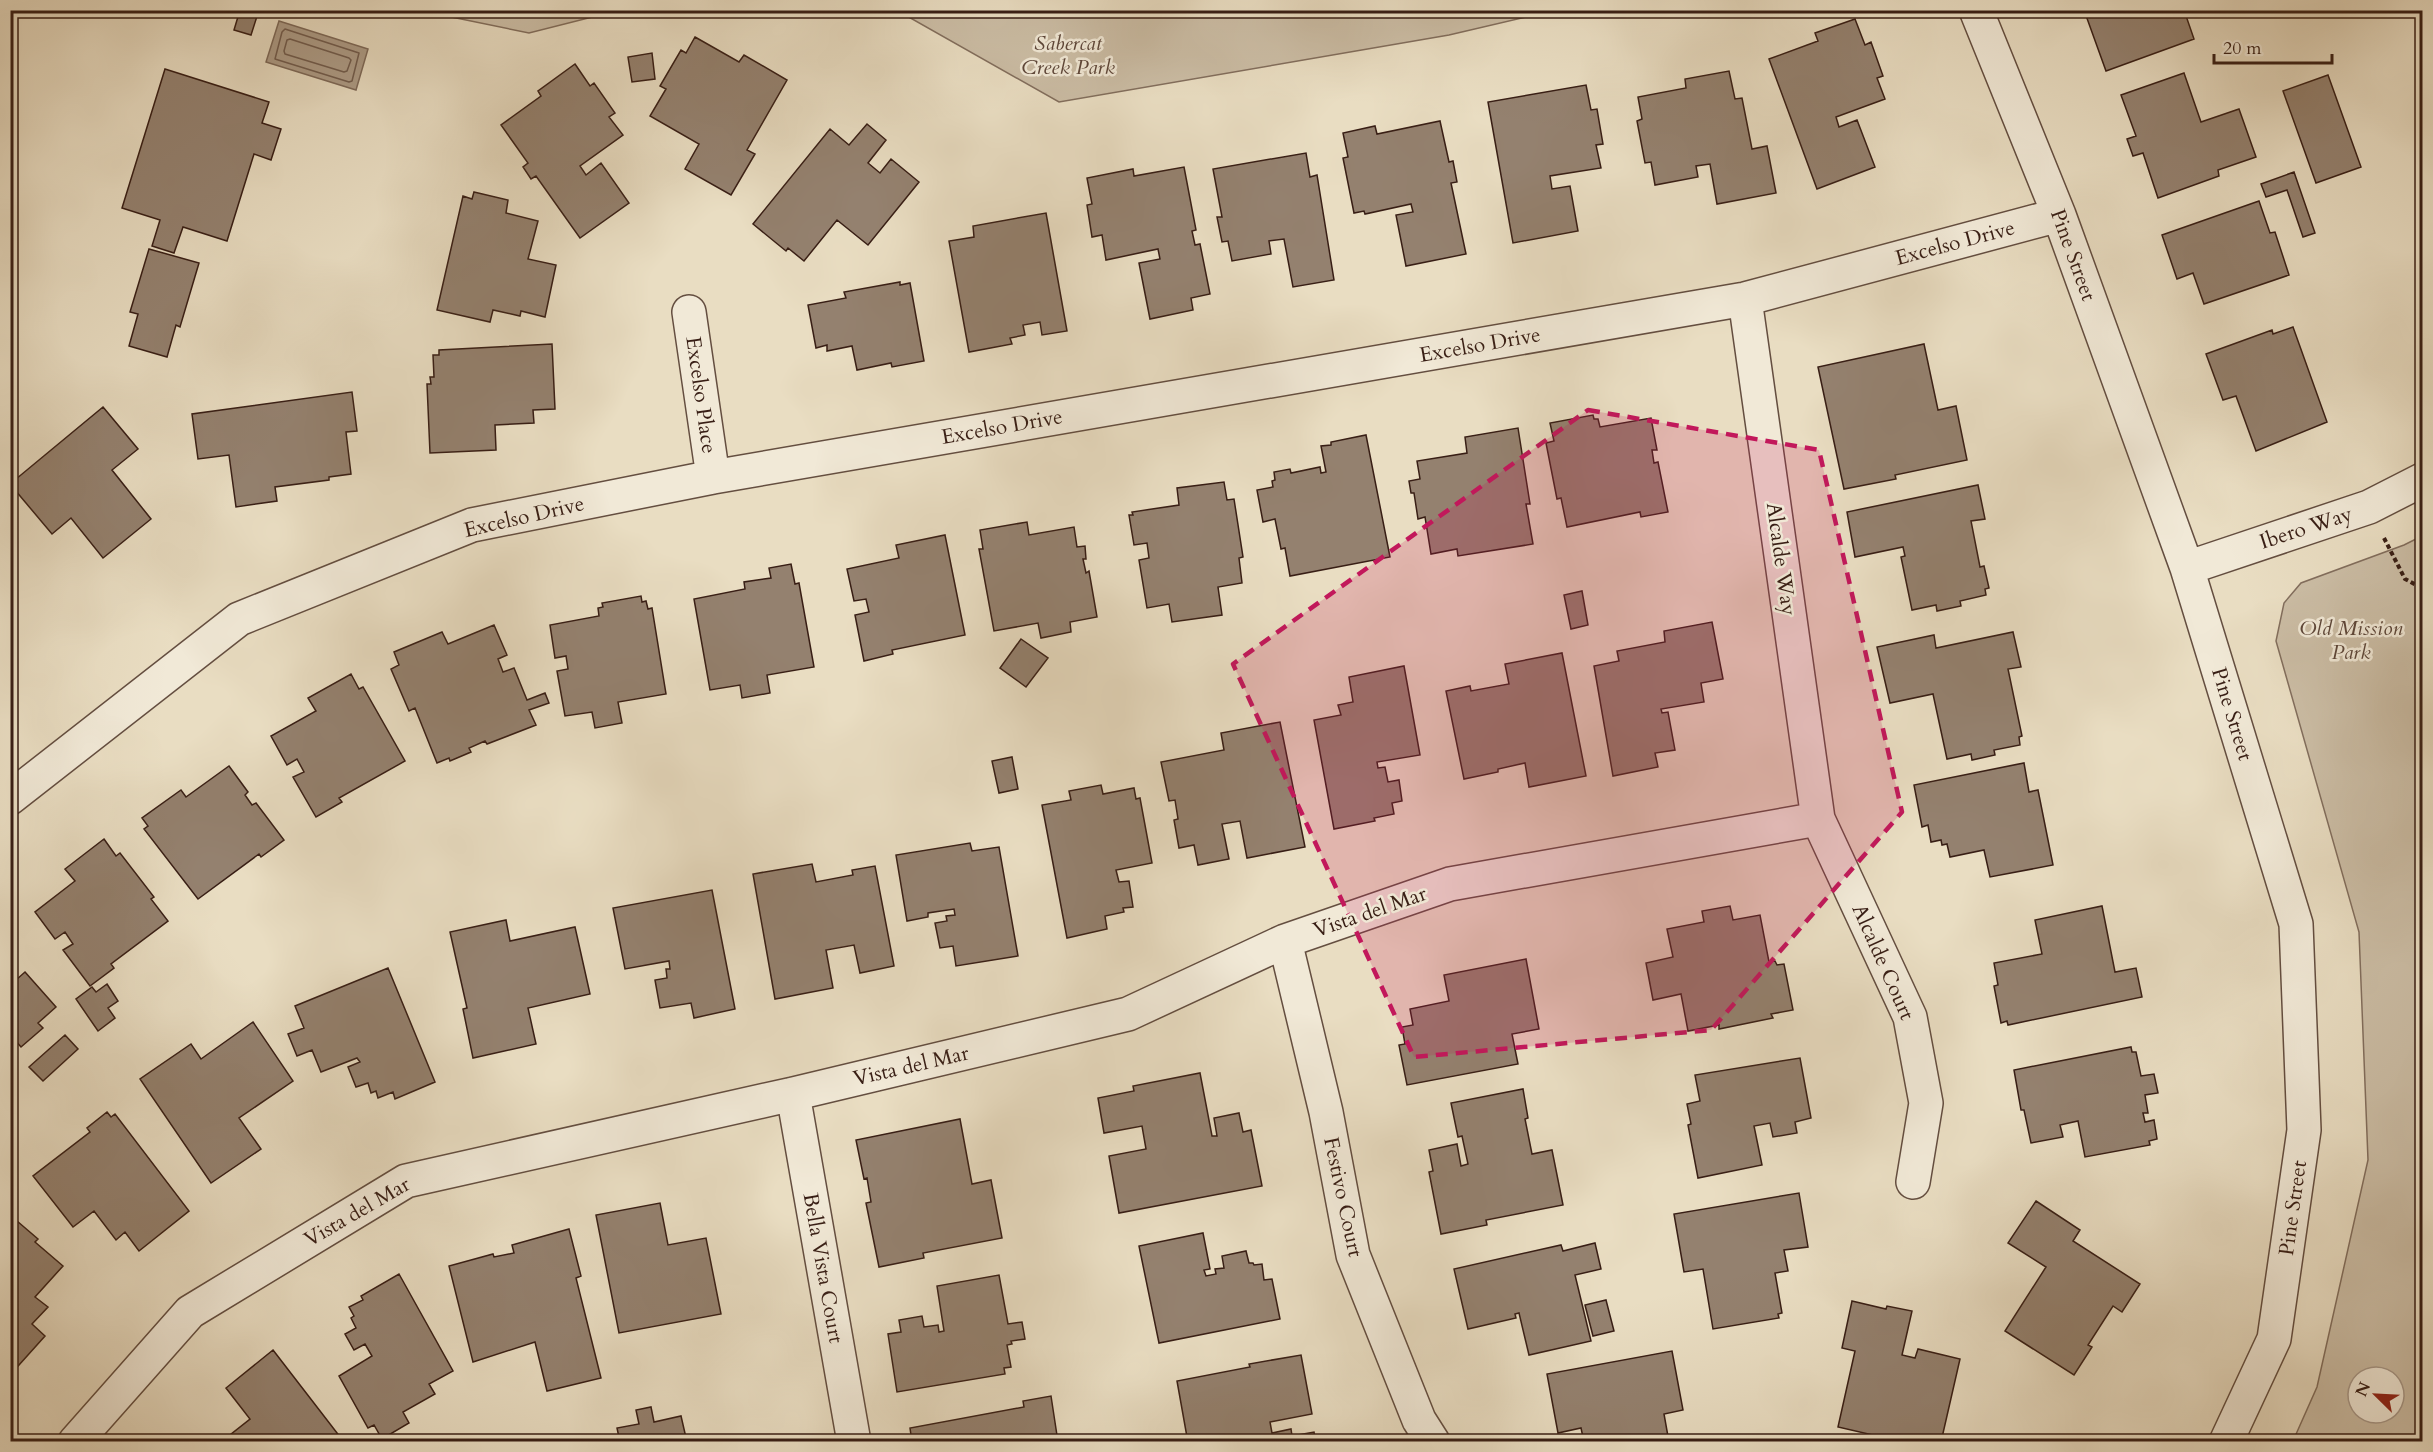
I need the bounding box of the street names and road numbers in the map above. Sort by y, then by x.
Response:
street label: Pine Street [2043,205,2103,305]
street label: Excelso Drive [1892,213,2018,273]
street label: Excelso Drive [1417,320,1543,370]
street label: Excelso Place [678,335,724,455]
street label: Excelso Drive [939,402,1065,452]
street label: Excelso Drive [461,489,587,545]
street label: Ibero Way [2256,499,2356,557]
street label: Alcalde Way [1759,501,1803,617]
street label: Pine Street [2204,664,2260,764]
street label: Vista del Mar [1310,879,1431,945]
street label: Alcalde Court [1845,900,1922,1025]
street label: Vista del Mar [850,1039,972,1093]
street label: Festivo Court [1316,1134,1370,1260]
street label: Pine Street [2272,1158,2314,1258]
street label: Vista del Mar [299,1170,416,1254]
street label: Bella Vista Court [796,1191,851,1346]

